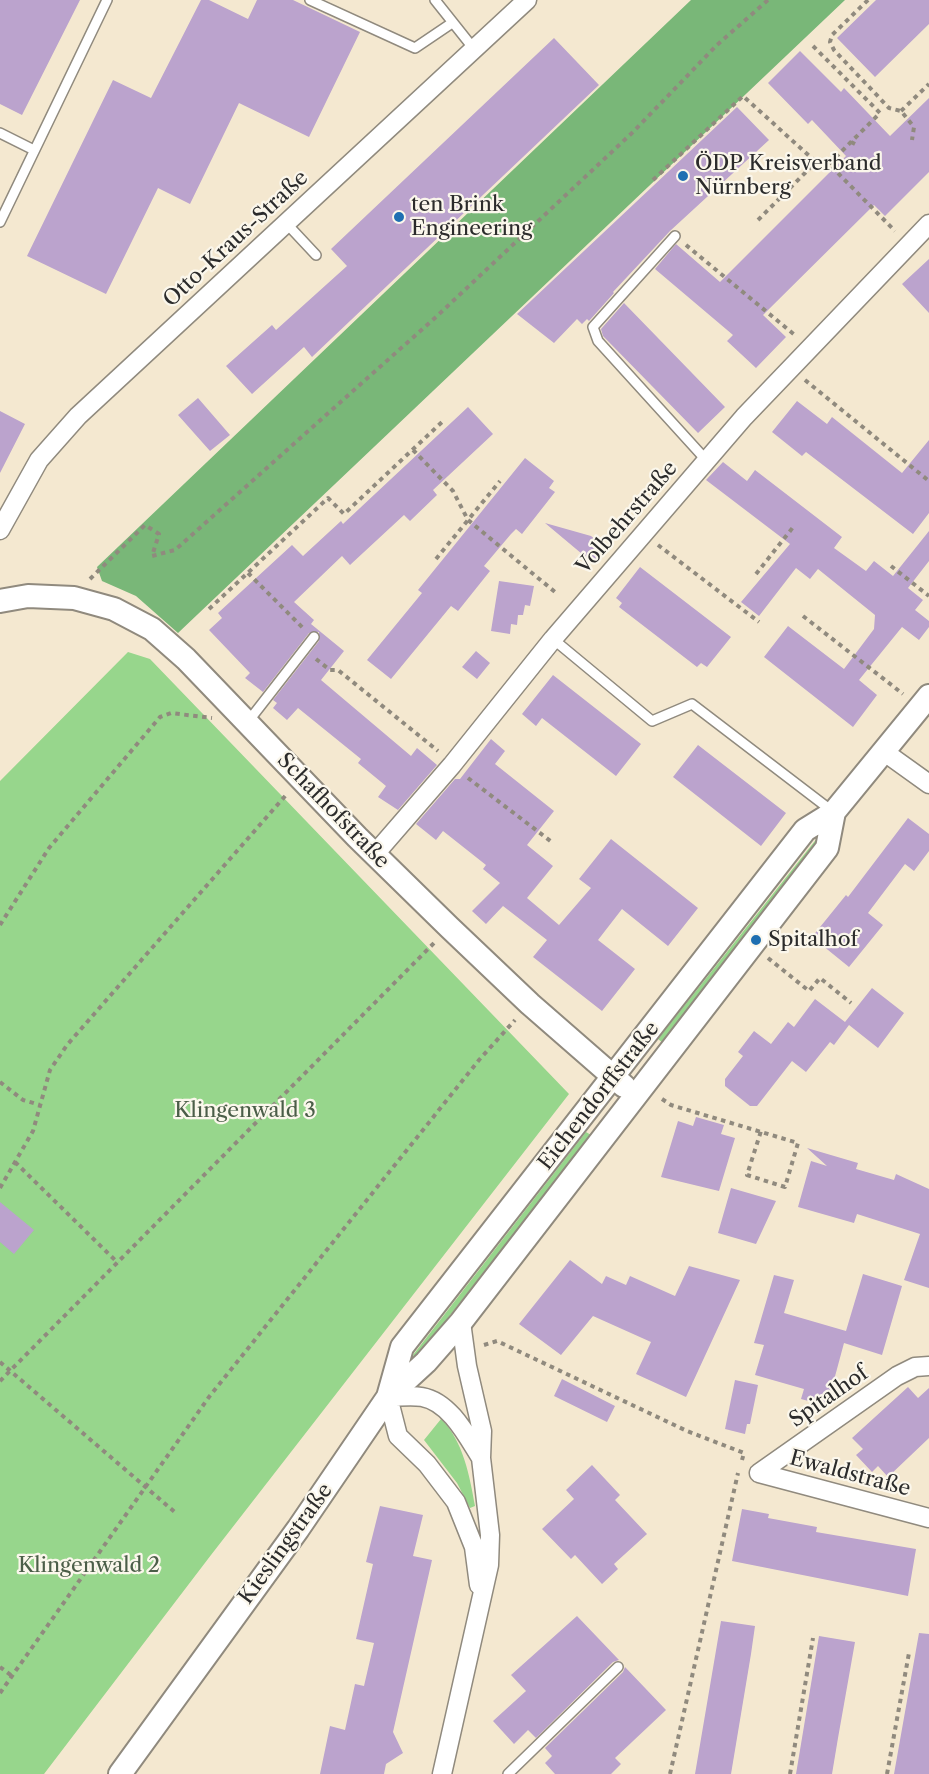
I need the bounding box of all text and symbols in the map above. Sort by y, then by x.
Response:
place label: ÖDP Kreisverband Nürnberg [695,151,882,201]
street label: Otto-Kraus-Straße [158,165,314,313]
marker: ÖDP Kreisverband Nürnberg [676,169,690,183]
place label: ten Brink Engineering [411,192,532,242]
marker: ten Brink Engineering [392,210,406,224]
street label: Volbehrstraße [571,456,683,580]
street label: Schafhofstraße [272,748,394,874]
place label: Spitalhof [768,927,858,953]
marker: Spitalhof [749,933,763,947]
street label: Eichendorffstraße [533,1017,665,1175]
park label: Klingenwald 3 [174,1098,316,1124]
street label: Spitalhof [785,1361,873,1433]
street label: Ewaldstraße [787,1446,913,1502]
street label: Kieslingstraße [234,1479,338,1609]
park label: Klingenwald 2 [18,1553,160,1579]

